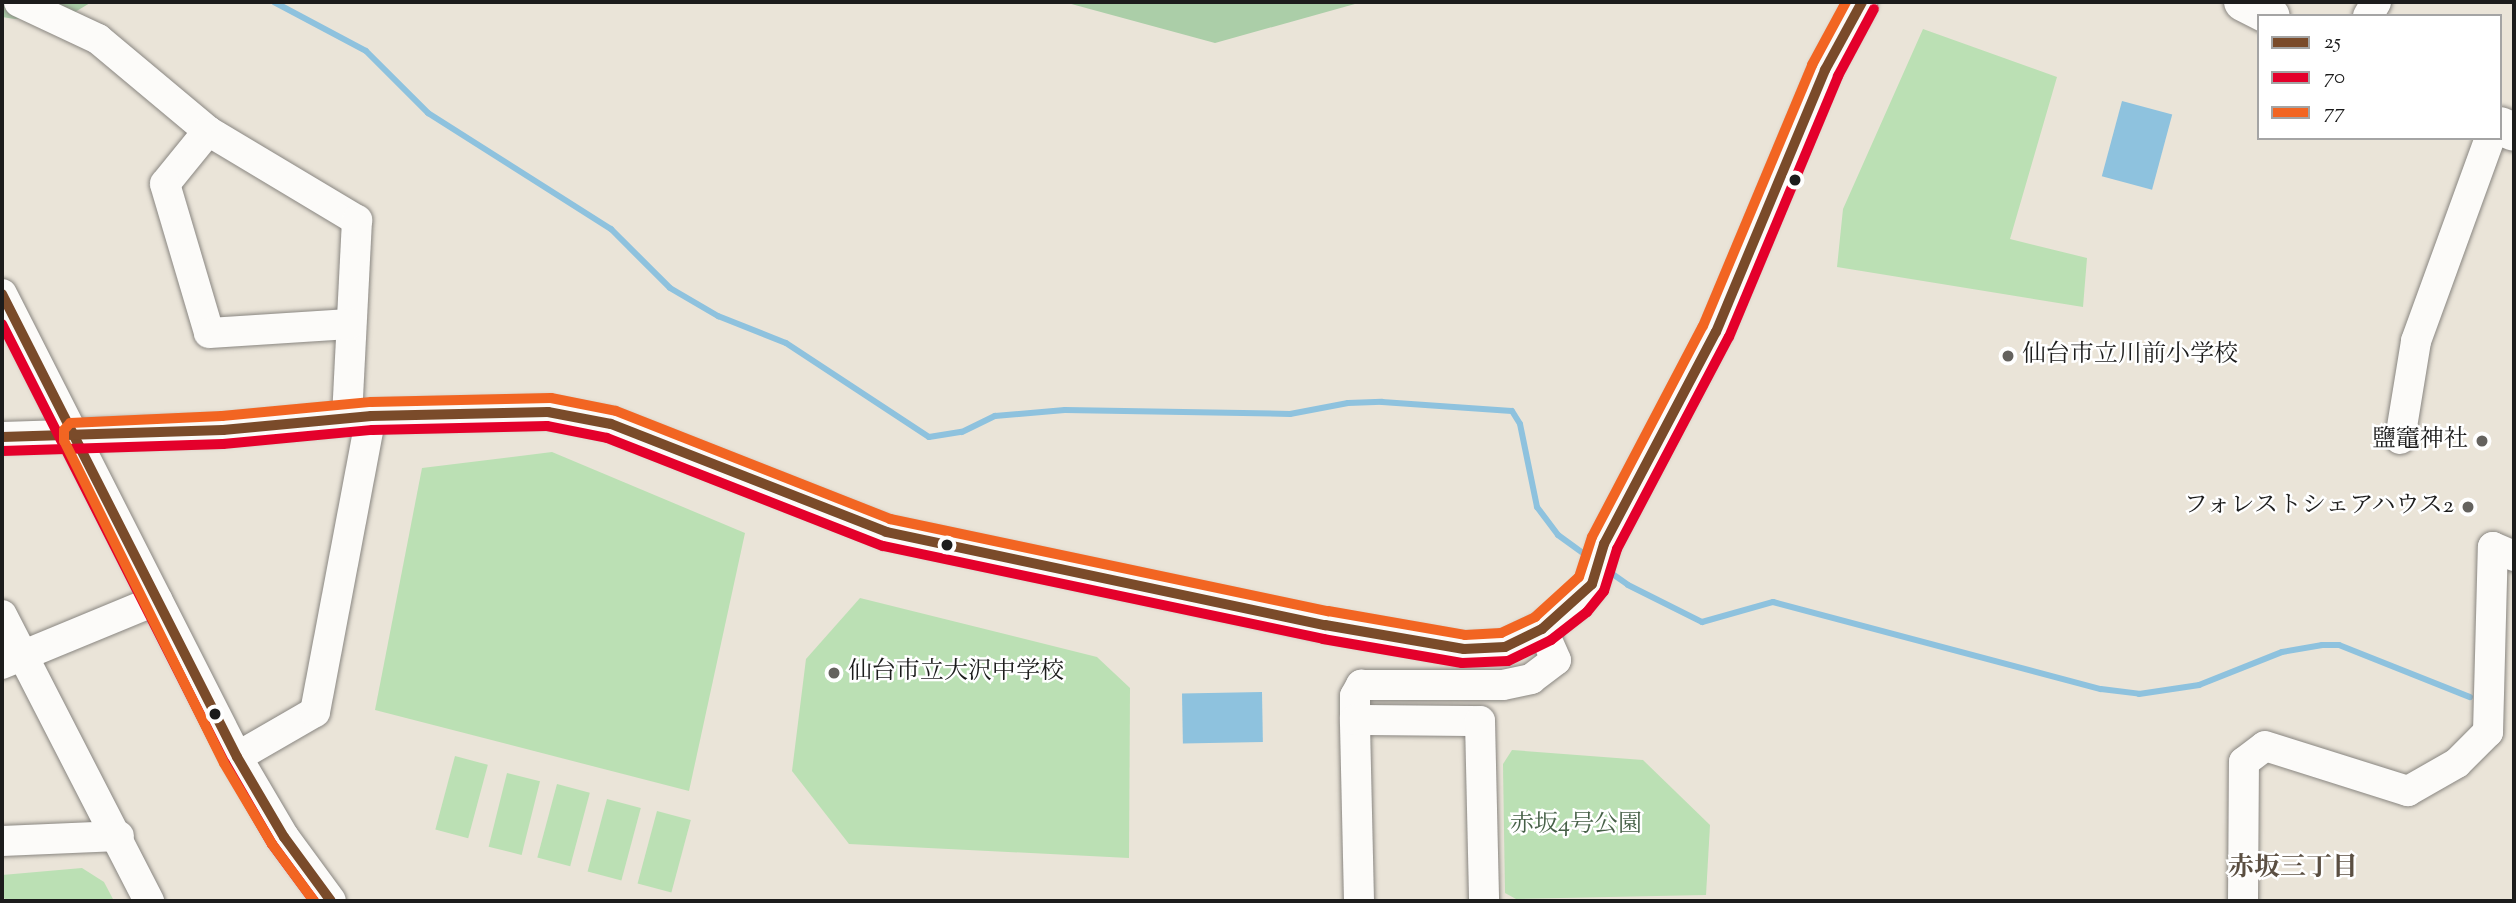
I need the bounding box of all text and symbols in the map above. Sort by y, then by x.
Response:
legend [2257,14,2502,140]
text: 25 [2324,28,2341,58]
text: 70 [2324,63,2345,93]
text: 77 [2324,98,2345,128]
unlabelled marker [1788,173,1802,187]
place label: 仙台市立川前小学校 [2022,342,2238,370]
marker: 仙台市立川前小学校 [2000,348,2016,364]
place label: 鹽竈神社 [2372,427,2468,455]
marker: 鹽竈神社 [2474,433,2490,449]
place label: フォレストシェアハウス2 [2179,493,2454,521]
marker: フォレストシェアハウス2 [2460,499,2476,515]
unlabelled marker [940,538,954,552]
place label: 仙台市立大沢中学校 [848,659,1064,687]
marker: 仙台市立大沢中学校 [826,665,842,681]
unlabelled marker [208,707,222,721]
park label: 赤坂4号公園 [1510,812,1642,840]
district label: 赤坂三丁目 [2228,853,2358,885]

